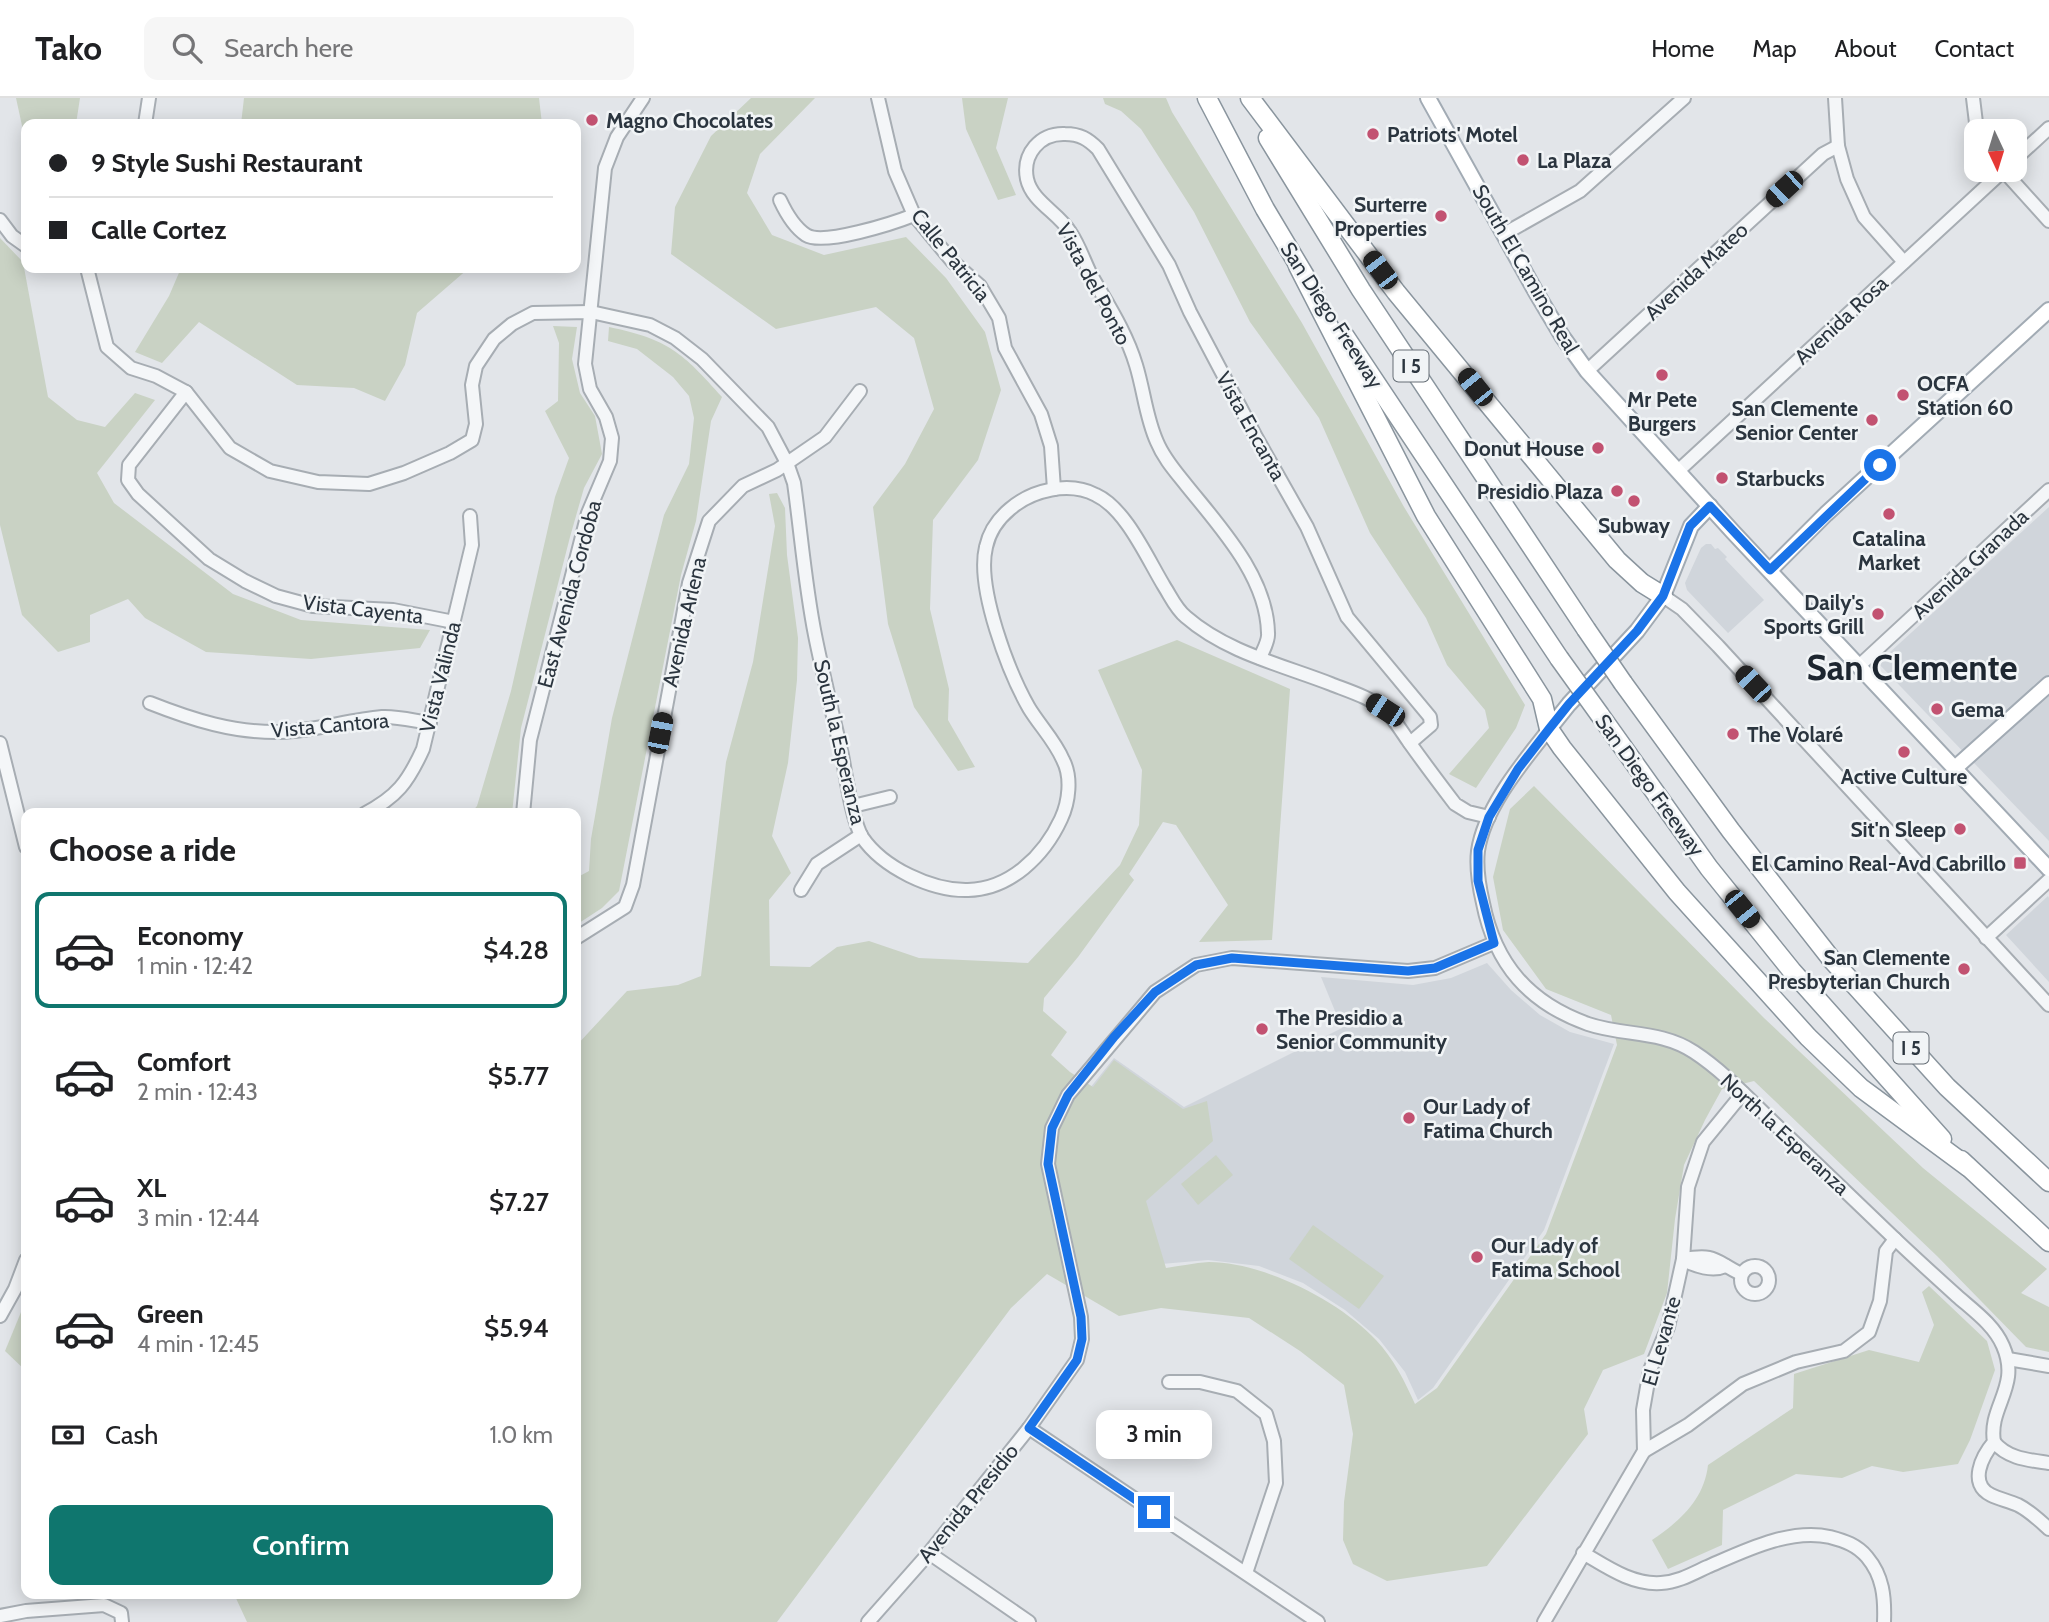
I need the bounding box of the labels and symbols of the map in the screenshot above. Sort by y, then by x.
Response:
place label: Magno Chocolates [606,108,773,133]
marker: Magno Chocolates [584,112,600,128]
north arrow [1964,119,2026,182]
place label: Patriots' Motel [1387,122,1518,147]
marker: Patriots' Motel [1365,126,1381,142]
place label: La Plaza [1537,148,1612,173]
marker: La Plaza [1515,152,1531,168]
car [1762,167,1807,211]
street label: South El Camino Real [1467,180,1585,358]
place label: Surterre Properties [1334,192,1427,241]
street label: Calle Patricia [906,204,996,306]
marker: Surterre Properties [1433,208,1449,224]
street label: Avenida Mateo [1639,217,1753,325]
street label: Vista del Ponto [1051,219,1137,349]
street label: San Diego Freeway [1275,237,1389,393]
car [1359,247,1402,293]
street label: Avenida Rosa [1789,271,1893,369]
road number: I 5 [1394,350,1428,382]
car [1454,364,1497,410]
street label: Vista Encanta [1211,367,1291,485]
marker: Mr Pete Burgers [1654,367,1670,383]
place label: OCFA Station 60 [1917,371,2014,420]
place label: Mr Pete Burgers [1627,387,1697,436]
marker: OCFA Station 60 [1895,387,1911,403]
place label: San Clemente Senior Center [1731,396,1858,445]
marker: San Clemente Senior Center [1864,412,1880,428]
place label: Donut House [1464,436,1584,461]
marker: Donut House [1590,440,1606,456]
route start [1864,449,1896,481]
place label: Starbucks [1736,466,1825,491]
marker: Starbucks [1714,470,1730,486]
place label: Presidio Plaza [1477,479,1604,504]
marker: Presidio Plaza [1609,483,1625,499]
marker: Subway [1626,493,1642,509]
street label: East Avenida Cordoba [532,497,606,691]
street label: Avenida Granada [1907,504,2033,624]
marker: Catalina Market [1881,506,1897,522]
place label: Subway [1598,513,1671,538]
place label: Catalina Market [1852,526,1926,575]
street label: Avenida Arlena [657,555,711,689]
street label: Vista Cayenta [301,589,425,629]
place label: Daily's Sports Grill [1763,590,1864,639]
marker: Daily's Sports Grill [1870,606,1886,622]
street label: Vista Valinda [414,619,466,735]
district label: San Clemente [1807,646,2017,689]
street label: South la Esperanza [809,657,871,827]
car [1731,661,1776,707]
car [1362,690,1409,730]
place label: Gema [1951,697,2005,722]
marker: Gema [1929,701,1945,717]
street label: Vista Cantora [270,707,390,743]
street label: San Diego Freeway [1590,709,1710,861]
car [646,710,675,756]
place label: The Volaré [1747,722,1843,747]
marker: The Volaré [1725,726,1741,742]
marker: Active Culture [1896,744,1912,760]
place label: Active Culture [1841,764,1967,789]
place label: Sit'n Sleep [1850,817,1946,842]
marker: Sit'n Sleep [1952,821,1968,837]
place label: El Camino Real-Avd Cabrillo [1751,851,2006,876]
marker: El Camino Real-Avd Cabrillo [2012,855,2028,871]
car [1721,886,1764,932]
place label: San Clemente Presbyterian Church [1768,945,1950,994]
marker: San Clemente Presbyterian Church [1956,961,1972,977]
place label: The Presidio a Senior Community [1276,1005,1448,1054]
marker: The Presidio a Senior Community [1254,1021,1270,1037]
road number: I 5 [1894,1032,1928,1064]
street label: North la Esperanza [1716,1068,1854,1200]
place label: Our Lady of Fatima Church [1423,1094,1553,1143]
marker: Our Lady of Fatima Church [1401,1110,1417,1126]
place label: Our Lady of Fatima School [1491,1233,1620,1282]
marker: Our Lady of Fatima School [1469,1249,1485,1265]
street label: El Levante [1636,1293,1686,1389]
callout: 3 min [1096,1410,1212,1460]
street label: Avenida Presidio [912,1439,1024,1567]
route end [1138,1496,1170,1528]

